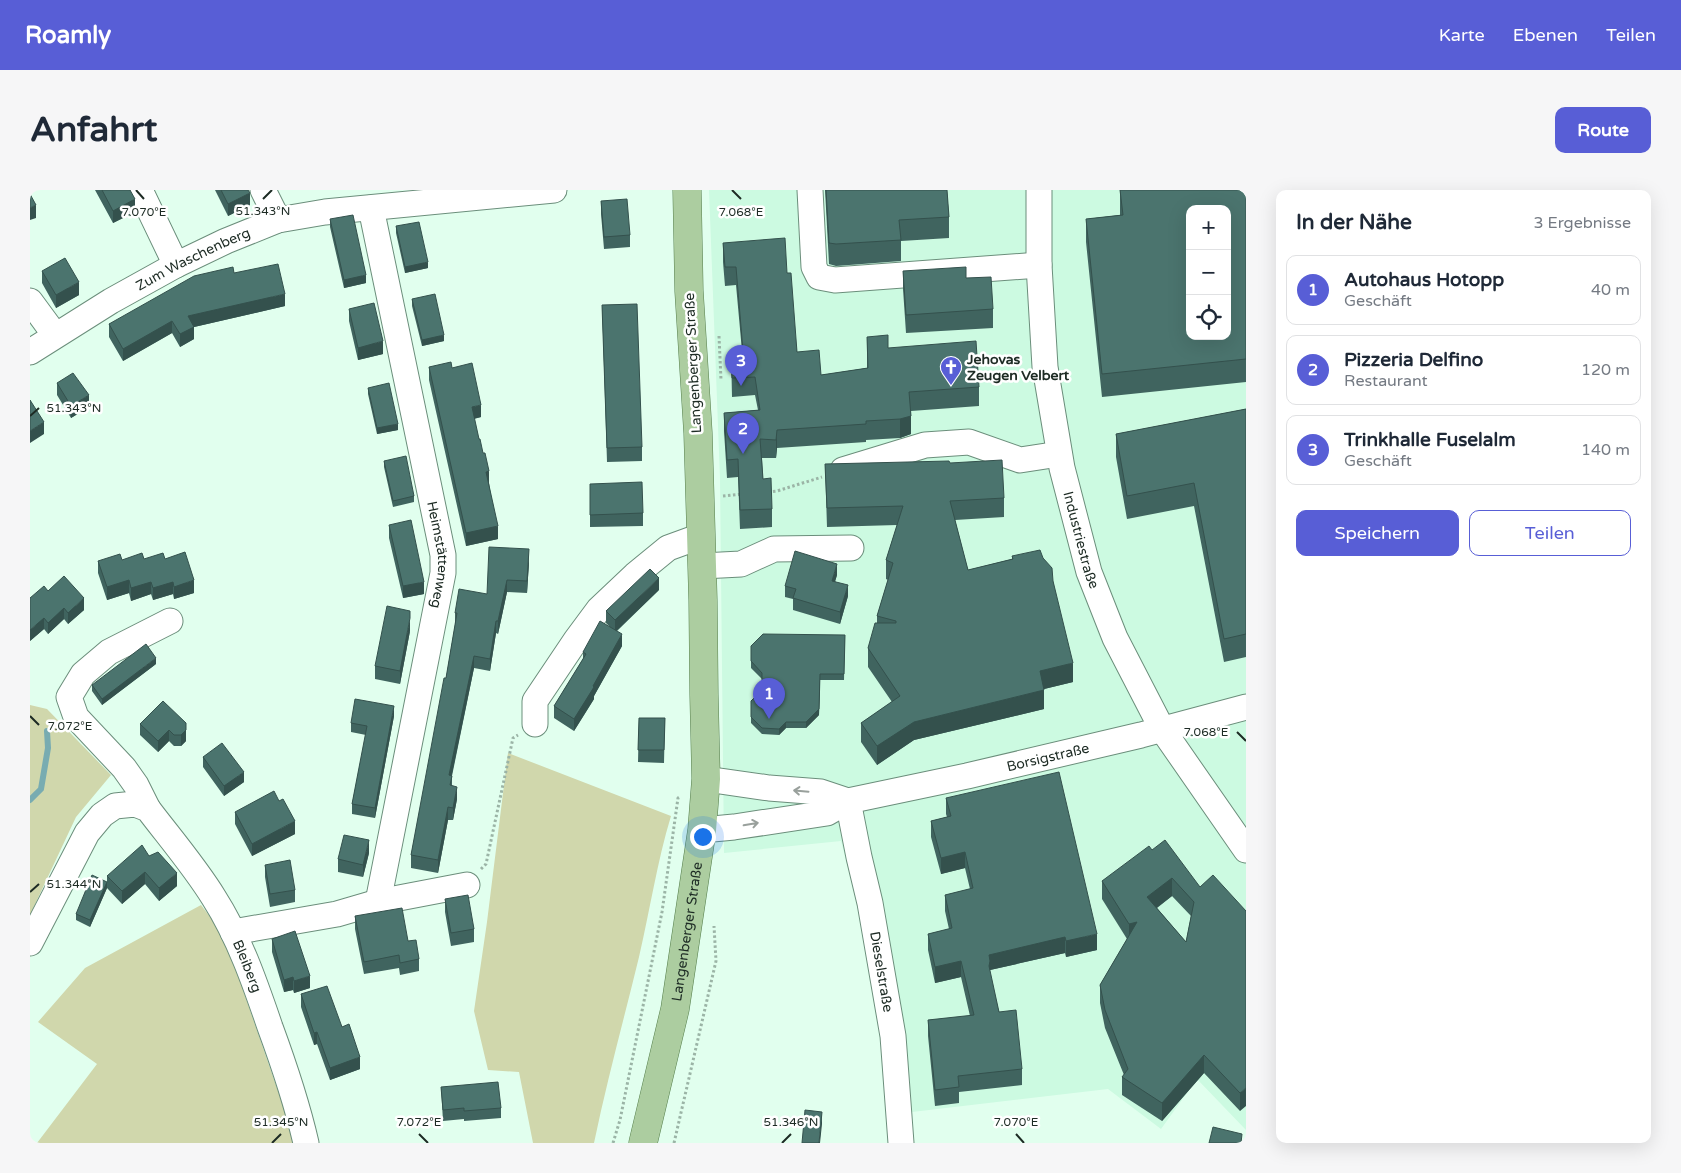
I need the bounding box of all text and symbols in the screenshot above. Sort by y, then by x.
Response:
text: Roamly [25,21,111,50]
text: Karte [1439,24,1485,46]
text: Ebenen [1513,24,1578,46]
text: Teilen [1606,24,1656,46]
button: Route [1555,107,1651,153]
text: Anfahrt [30,109,157,151]
text: 51.343°N [236,204,290,218]
text: 7.070°E [122,205,167,219]
text: 7.068°E [719,205,764,219]
map controls [1186,205,1231,340]
button: + [1186,205,1231,250]
text: In der Nähe [1296,210,1412,235]
text: 3 Ergebnisse [1533,213,1631,233]
street label: Zum Waschenberg [133,224,253,294]
button: − [1186,250,1231,295]
text: Autohaus Hotopp [1344,269,1504,291]
text: 1 [1308,280,1318,300]
text: 40 m [1591,280,1630,300]
text: Geschäft [1344,291,1412,311]
street label: Langenberger Straße [681,292,705,434]
button: locate [1186,295,1231,340]
pin: 3 [725,345,757,386]
text: Pizzeria Delfino [1344,349,1483,371]
place label: Jehovas Zeugen Velbert [966,351,1070,384]
church icon: Jehovas Zeugen Velbert [939,355,963,386]
text: 2 [1308,360,1318,380]
text: 120 m [1581,360,1630,380]
text: Restaurant [1344,371,1428,391]
text: 51.343°N [47,401,101,415]
pin: 2 [727,413,759,454]
text: Trinkhalle Fuselalm [1344,429,1516,451]
text: 3 [1308,440,1318,460]
text: 140 m [1581,440,1630,460]
text: Geschäft [1344,451,1412,471]
street label: Industriestraße [1060,489,1103,591]
street label: Heimstättenweg [424,499,452,610]
button: Speichern [1296,510,1459,556]
button: Teilen [1469,510,1631,556]
pin: 1 [753,678,785,719]
text: 7.072°E [48,719,93,733]
text: 7.068°E [1184,725,1229,739]
street label: Borsigstraße [1005,739,1091,775]
one-way arrow [794,786,810,795]
one-way arrow [742,819,758,829]
your location [690,824,716,850]
street label: Langenberger Straße [668,861,706,1003]
text: 51.344°N [47,877,101,891]
street label: Dieselstraße [867,930,897,1013]
street label: Bleiberg [229,937,266,995]
text: 51.345°N [254,1115,308,1129]
text: 7.072°E [397,1115,442,1129]
text: 51.346°N [764,1115,818,1129]
text: 7.070°E [994,1115,1039,1129]

